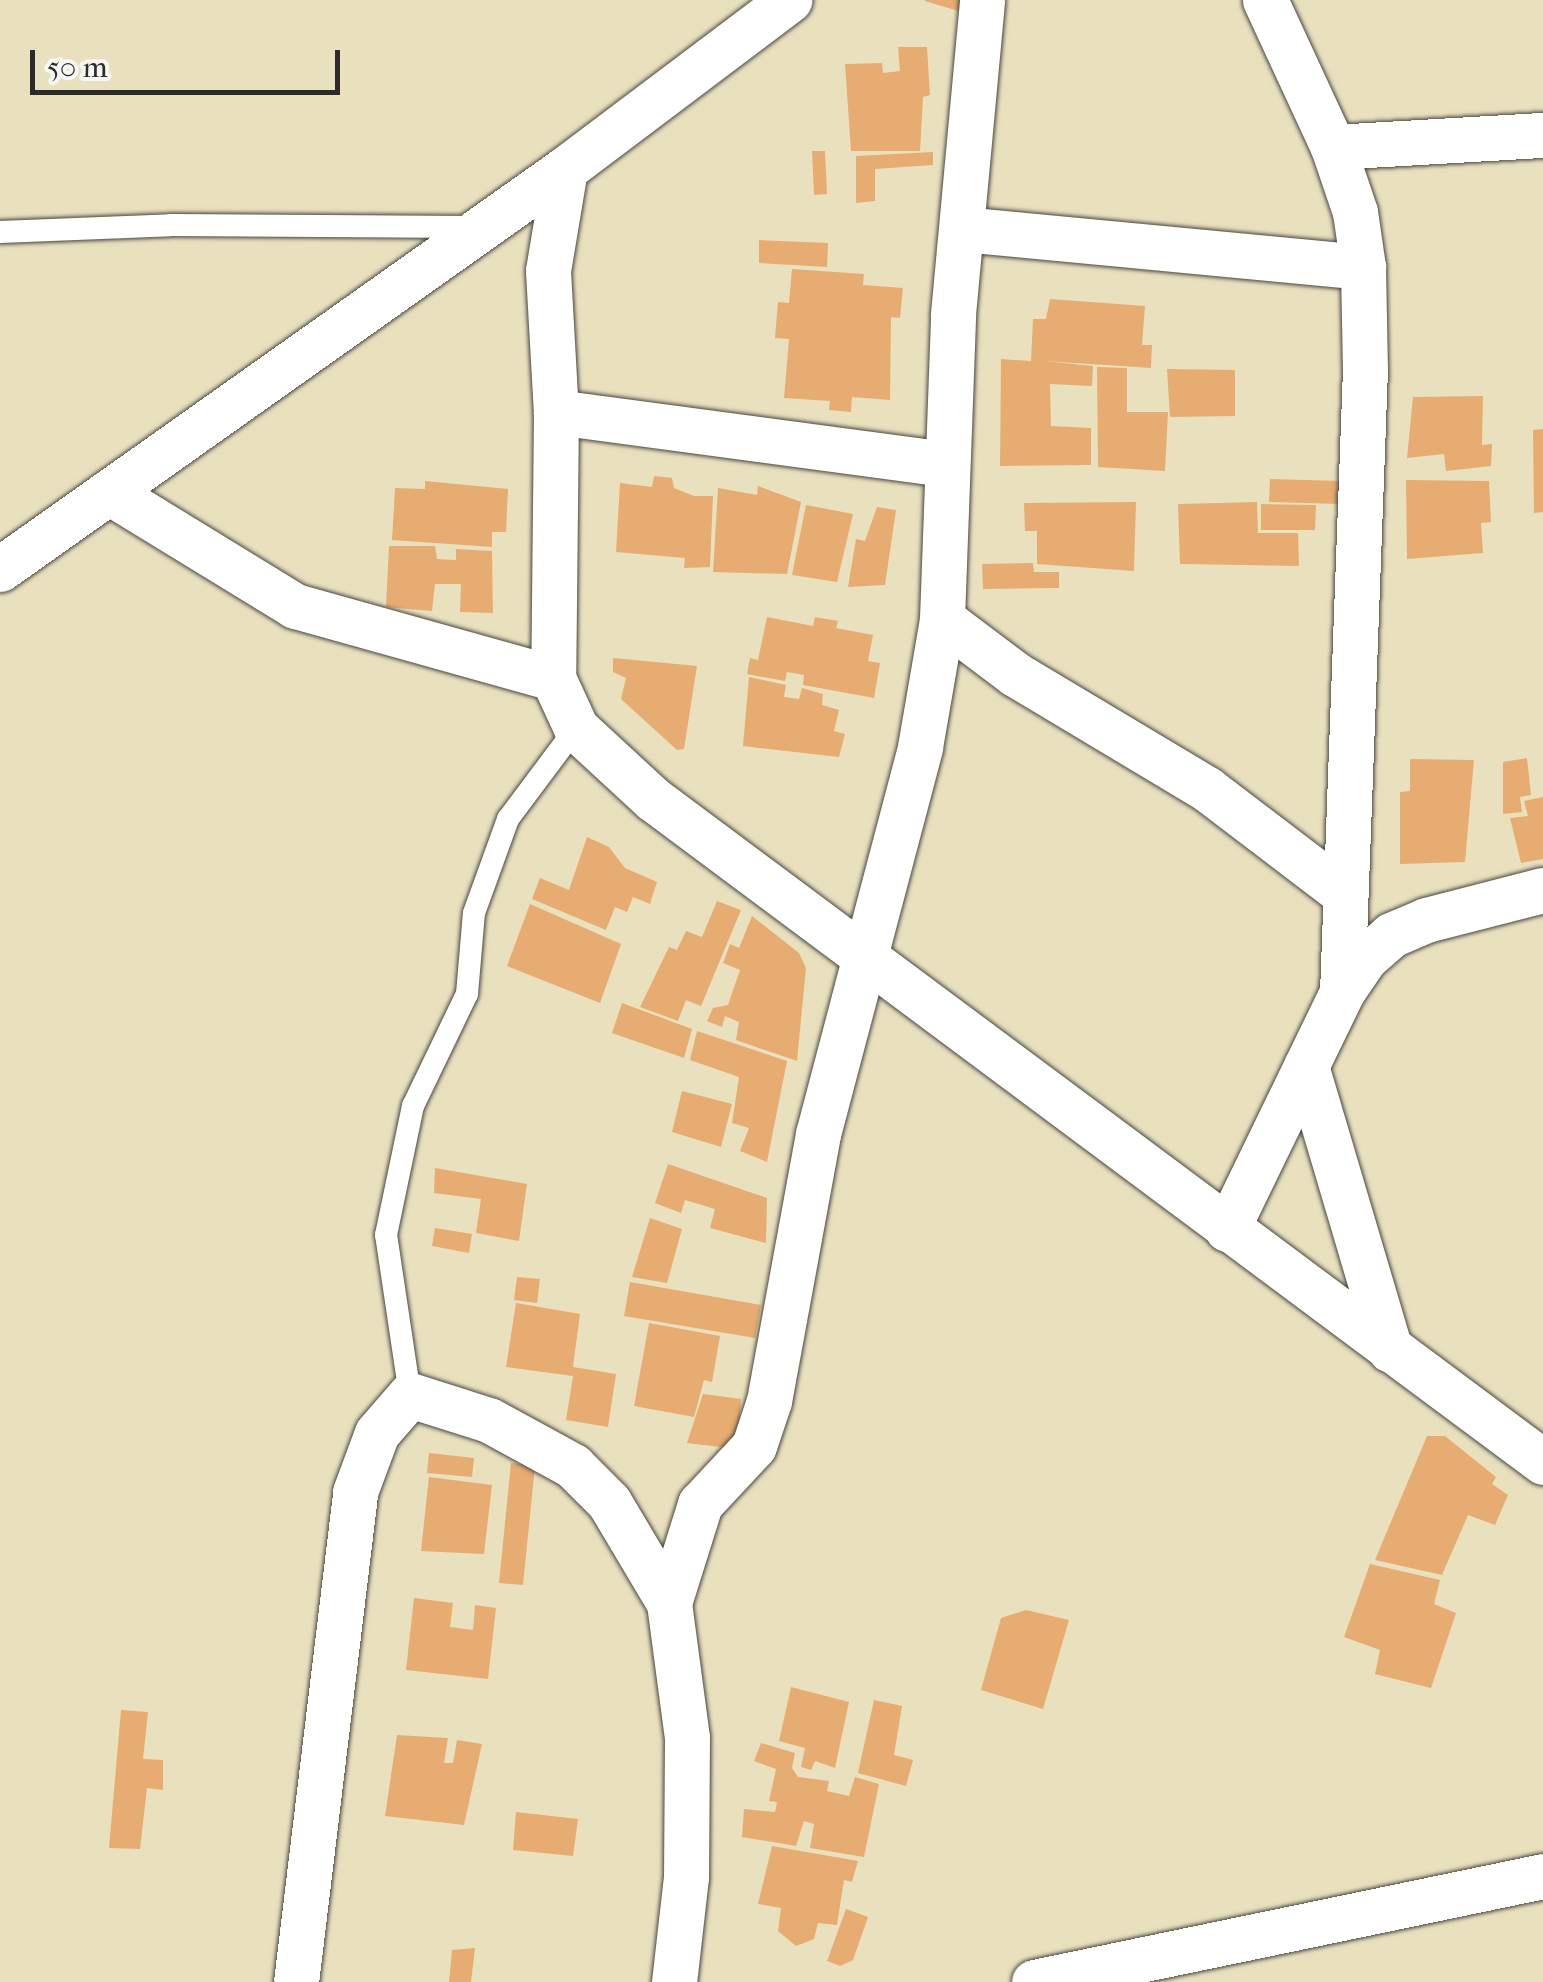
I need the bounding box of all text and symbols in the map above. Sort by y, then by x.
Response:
scale bar [35,30,345,92]
text: 50 m [47,50,108,85]

